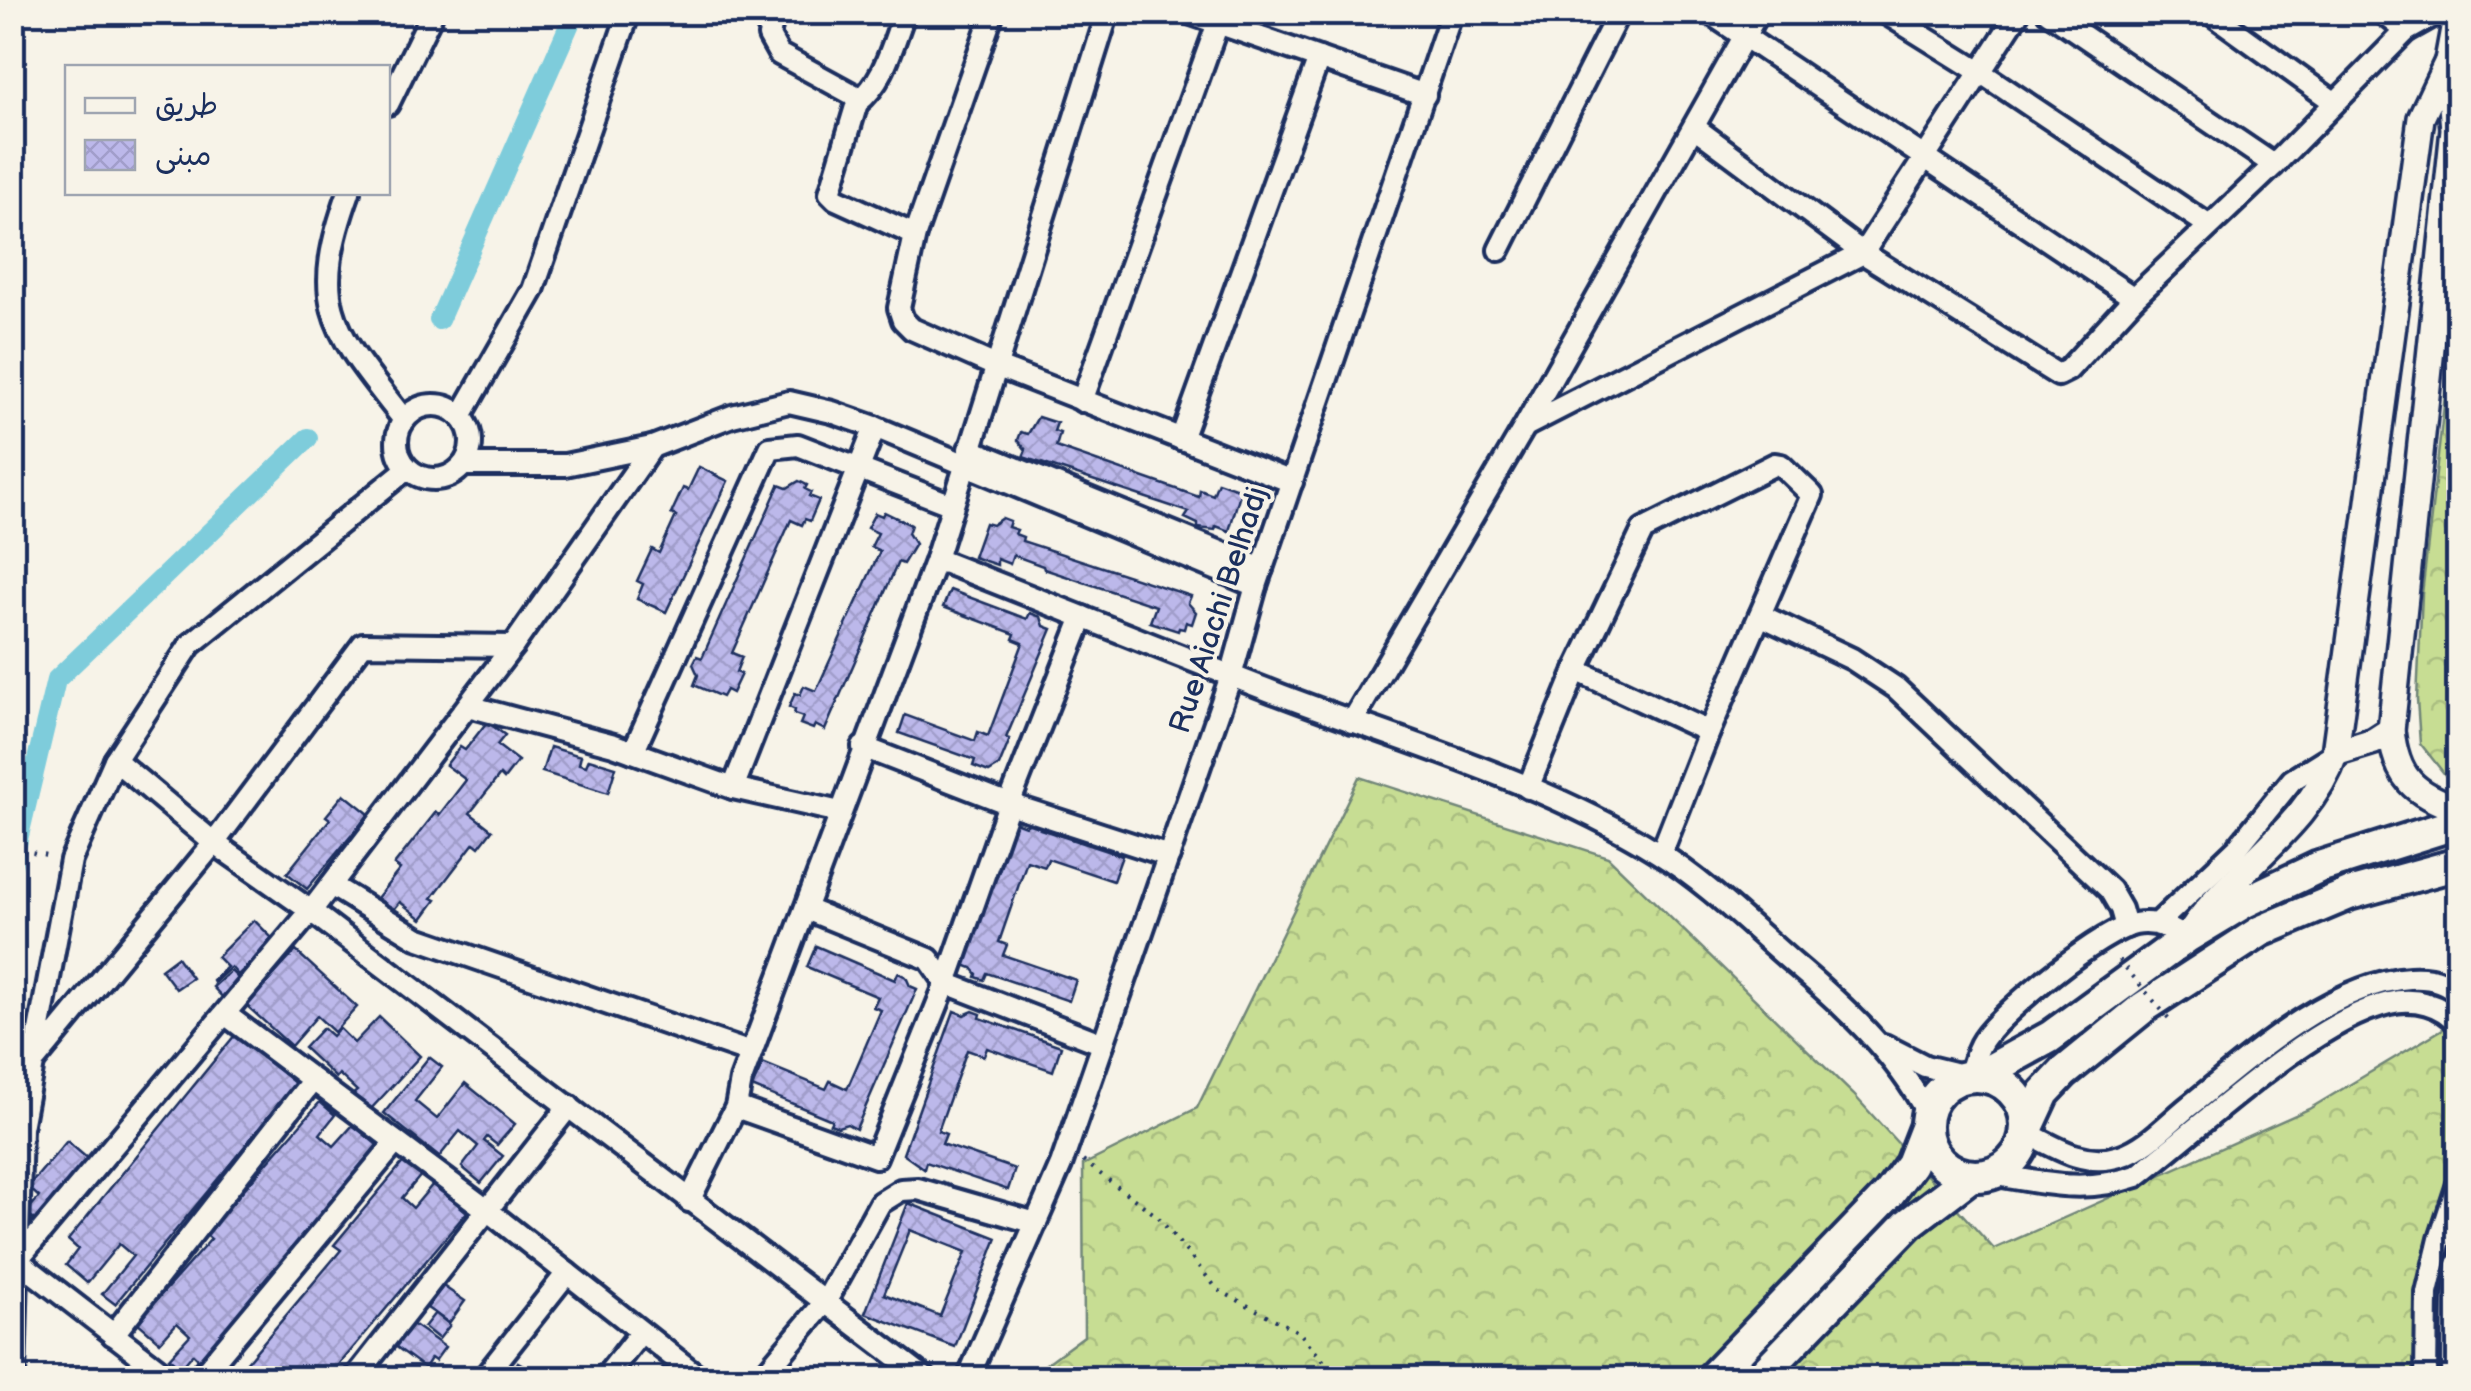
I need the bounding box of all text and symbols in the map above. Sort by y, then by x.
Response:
legend [65,65,390,195]
text: طريق [155,88,218,124]
text: مبنى [155,138,211,174]
street label: Rue Aiachi Belhadj [1162,482,1276,738]

